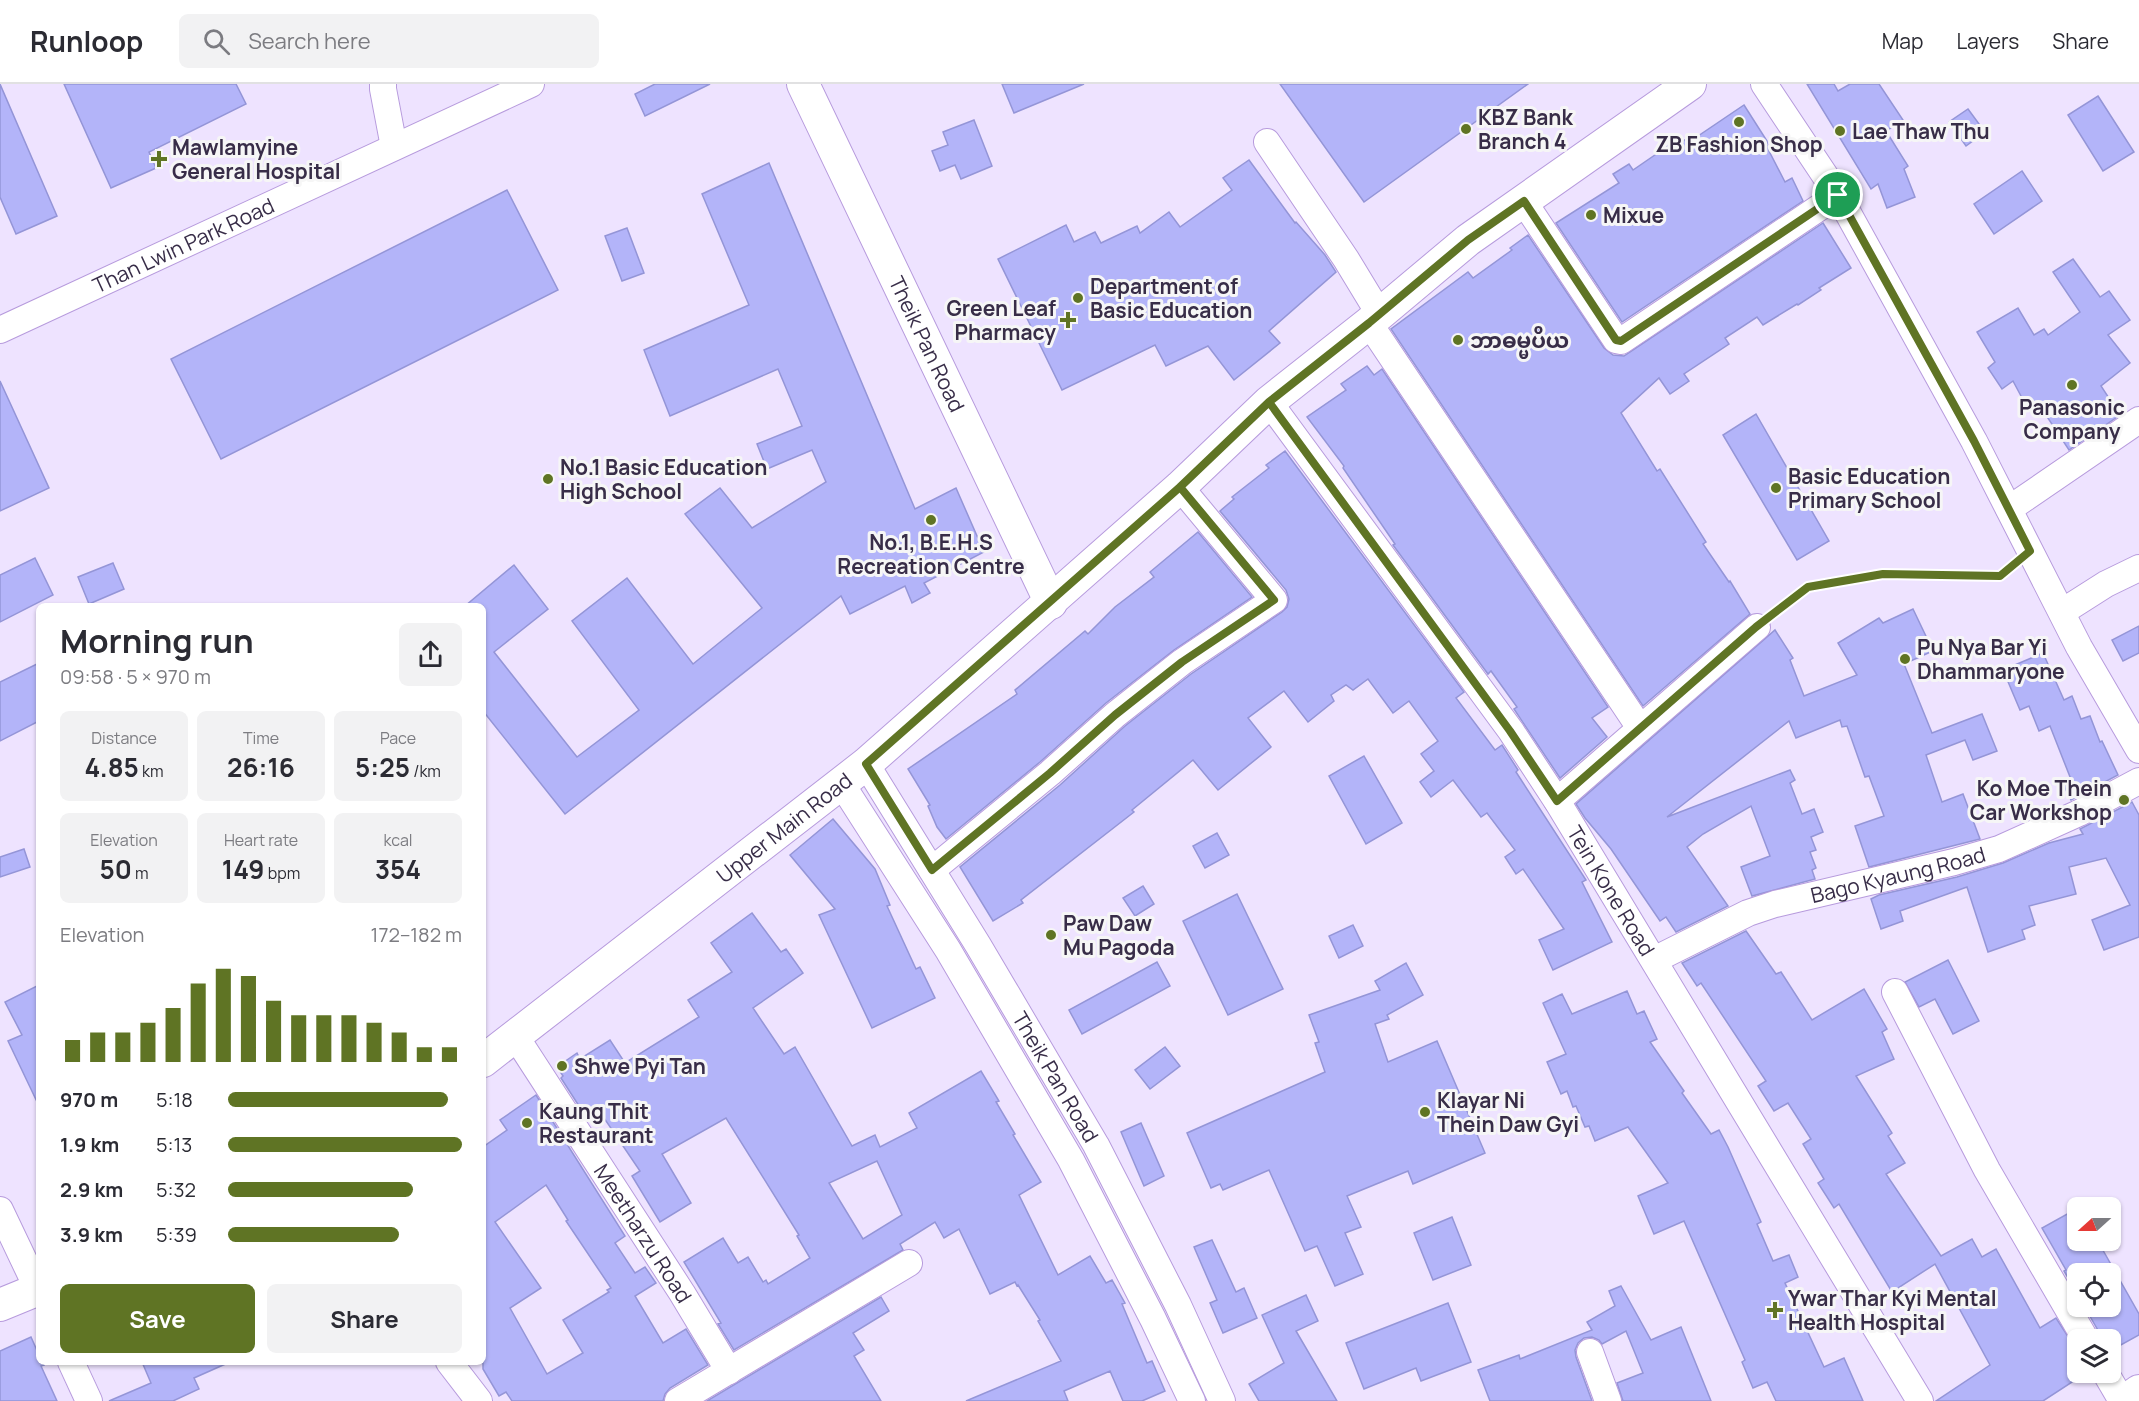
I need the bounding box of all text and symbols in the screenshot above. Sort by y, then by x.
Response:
search box [179,14,599,68]
text: Runloop [30,22,143,60]
icon: search [200,25,233,58]
text: Search here [248,26,371,56]
text: Map [1882,27,1923,55]
text: Layers [1956,27,2019,55]
text: Share [2052,27,2109,55]
place label: KBZ Bank Branch 4 [1478,103,1573,155]
marker: ZB Fashion Shop [1732,115,1746,129]
place label: Lae Thaw Thu [1852,117,1990,145]
marker: KBZ Bank Branch 4 [1459,122,1473,136]
marker: Lae Thaw Thu [1833,124,1847,138]
place label: ZB Fashion Shop [1655,130,1823,158]
place label: Mawlamyine General Hospital [172,133,341,185]
marker: Mawlamyine General Hospital [150,150,168,168]
pin [1812,169,1863,220]
icon: arrive [1821,178,1854,211]
street label: Than Lwin Park Road [88,191,279,299]
place label: Mixue [1603,201,1664,229]
marker: Mixue [1584,208,1598,222]
street label: Theik Pan Road [883,271,972,416]
place label: Department of Basic Education [1090,272,1252,324]
marker: Department of Basic Education [1071,291,1085,305]
place label: Green Leaf Pharmacy [946,294,1056,346]
marker: Green Leaf Pharmacy [1061,313,1075,327]
place label: ဘာဓမ္မပိယ [1470,325,1569,359]
marker: ဘာဓမ္မပိယ [1451,333,1465,347]
marker: Panasonic Company [2065,378,2079,392]
place label: Panasonic Company [2019,393,2125,445]
place label: No.1 Basic Education High School [560,453,767,505]
place label: Basic Education Primary School [1788,462,1950,514]
marker: No.1 Basic Education High School [541,472,555,486]
marker: Basic Education Primary School [1769,481,1783,495]
marker: No.1, B.E.H.S Recreation Centre [924,513,938,527]
place label: No.1, B.E.H.S Recreation Centre [837,528,1025,580]
text: Morning run [60,618,254,663]
button: share [399,623,462,686]
place label: Pu Nya Bar Yi Dhammaryone [1917,633,2065,685]
marker: Pu Nya Bar Yi Dhammaryone [1898,652,1912,666]
text: 09:58 · 5 × 970 m [60,663,211,690]
text: Distance [91,727,157,749]
text: Time [243,727,279,749]
text: Pace [380,727,416,749]
text: 4.85 [84,749,139,785]
text: 26:16 [227,749,295,785]
text: 5:25 [355,749,410,785]
text: km [139,760,164,782]
text: /km [410,760,441,782]
street label: Upper Main Road [711,766,858,889]
place label: Ko Moe Thein Car Workshop [1970,774,2112,826]
marker: Ko Moe Thein Car Workshop [2117,793,2131,807]
street label: Tein Kone Road [1561,820,1661,961]
text: Elevation [90,829,158,851]
text: Heart rate [224,829,298,851]
text: kcal [383,829,413,851]
street label: Bago Kyaung Road [1808,840,1989,909]
text: 50 [99,851,132,887]
text: 149 [222,851,265,887]
text: 354 [375,851,421,887]
text: m [132,862,149,884]
text: bpm [265,862,300,884]
place label: Paw Daw Mu Pagoda [1063,909,1174,961]
text: Elevation [60,921,144,948]
text: 172–182 m [371,921,462,948]
marker: Paw Daw Mu Pagoda [1044,928,1058,942]
street label: Theik Pan Road [1006,1006,1105,1147]
place label: Shwe Pyi Tan [574,1052,706,1080]
marker: Shwe Pyi Tan [555,1059,569,1073]
text: 970 m [60,1086,118,1113]
text: 5:18 [156,1086,193,1113]
place label: Klayar Ni Thein Daw Gyi [1437,1086,1579,1138]
place label: Kaung Thit Restaurant [539,1097,654,1149]
marker: Klayar Ni Thein Daw Gyi [1418,1105,1432,1119]
marker: Kaung Thit Restaurant [520,1116,534,1130]
text: 1.9 km [60,1131,119,1158]
text: 5:13 [156,1131,192,1158]
street label: Meetharzu Road [588,1159,699,1308]
text: 2.9 km [60,1176,123,1203]
text: 5:32 [156,1176,196,1203]
north arrow [2067,1197,2121,1251]
map controls [2067,1197,2121,1383]
text: 3.9 km [60,1221,123,1248]
text: 5:39 [156,1221,197,1248]
button: locate [2067,1263,2121,1317]
button: Save [60,1284,255,1353]
button: Share [267,1284,462,1353]
place label: Ywar Thar Kyi Mental Health Hospital [1788,1284,1997,1336]
marker: Ywar Thar Kyi Mental Health Hospital [1766,1301,1784,1319]
button: layers [2067,1329,2121,1383]

